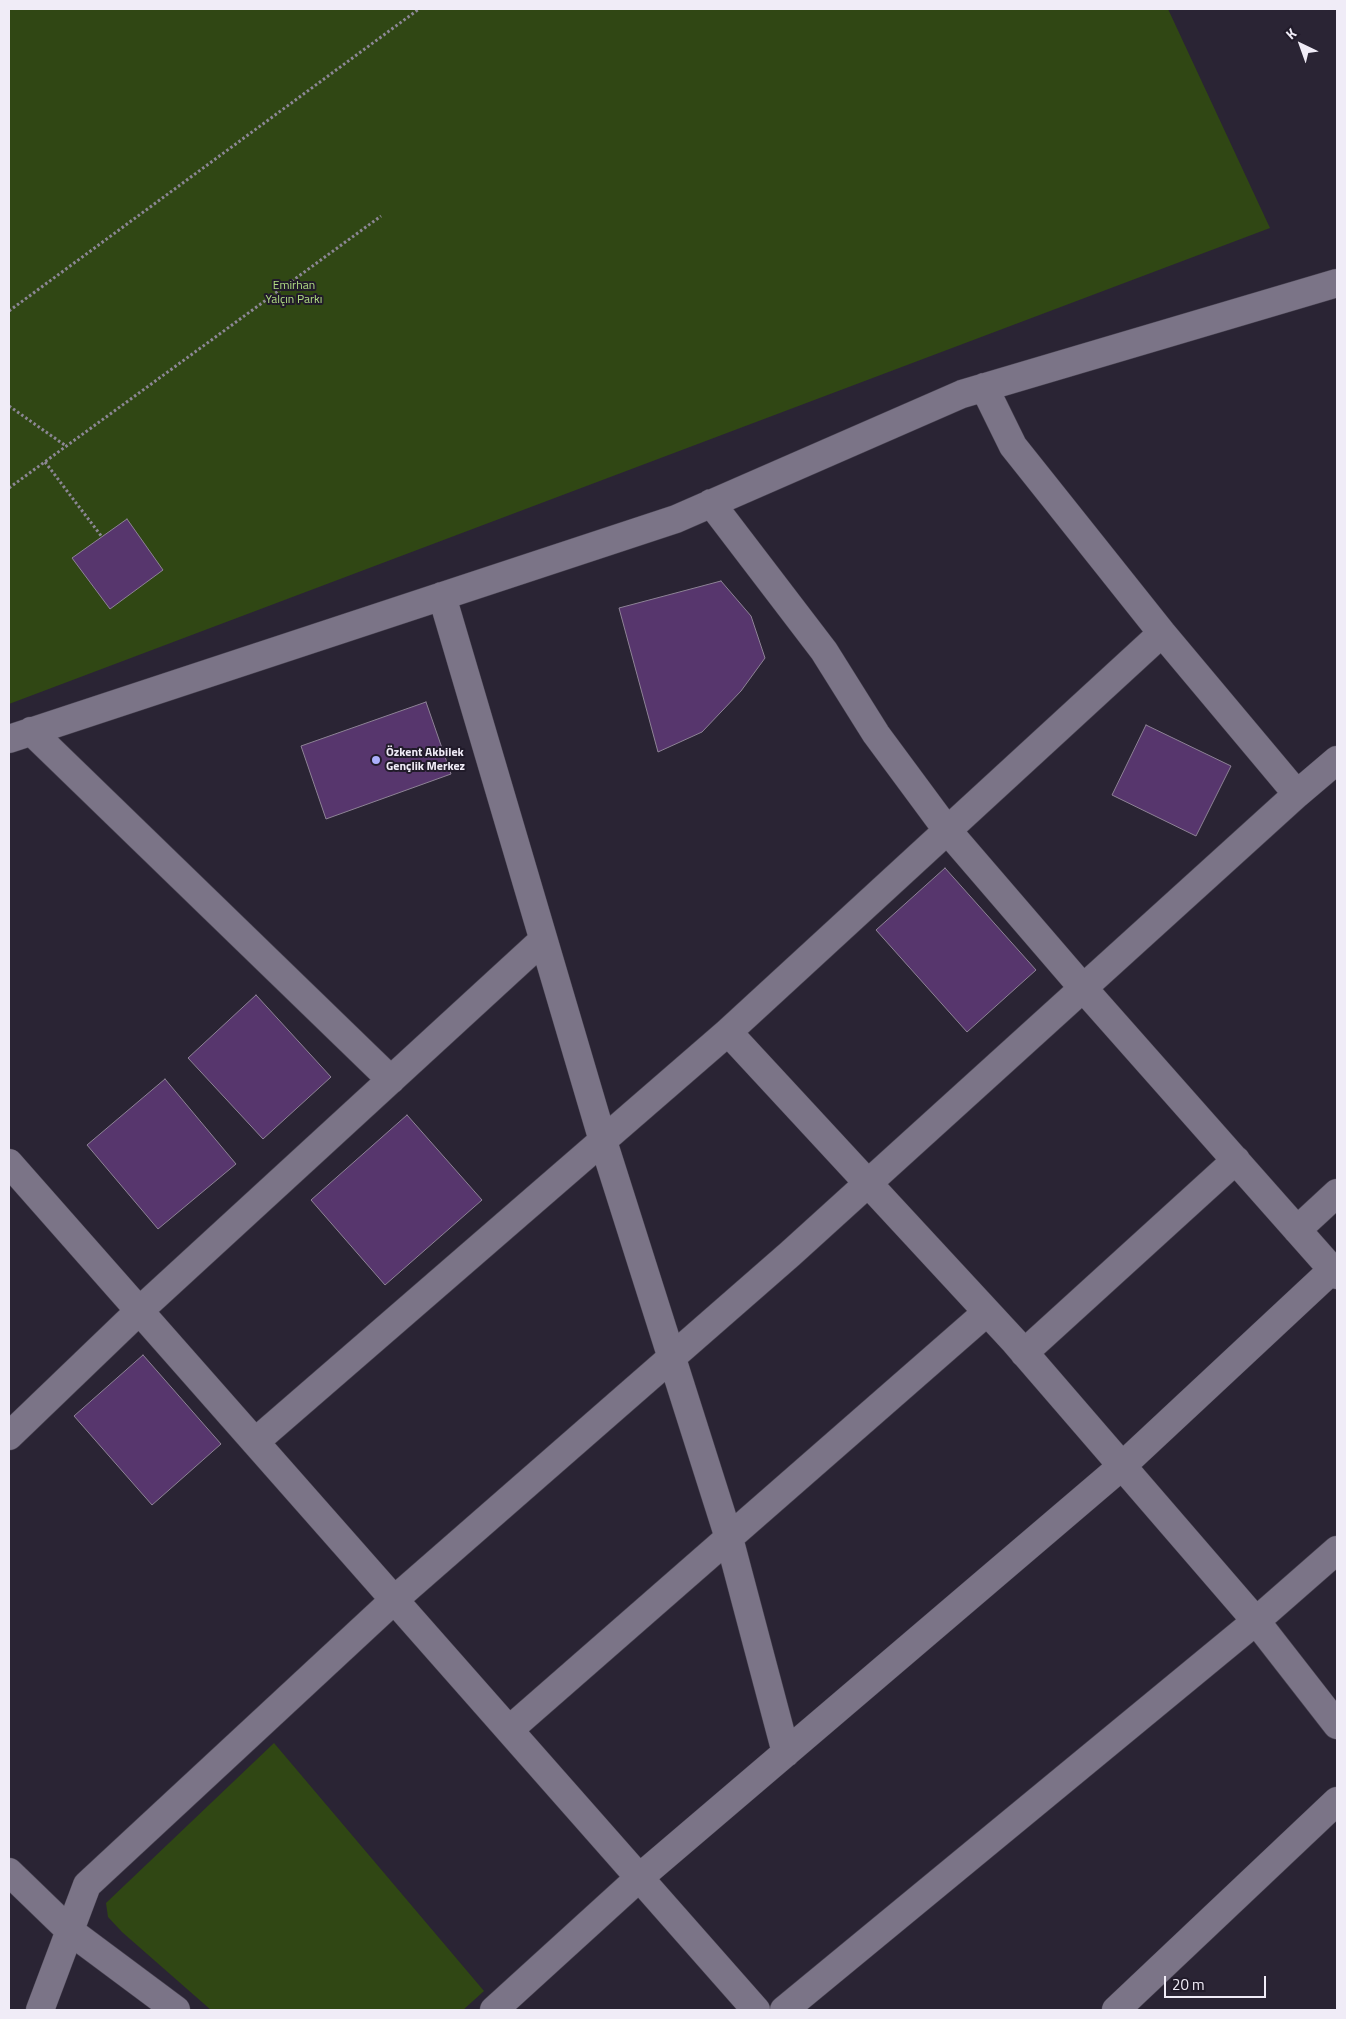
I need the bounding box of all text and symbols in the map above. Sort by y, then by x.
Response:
north arrow [1276,20,1326,70]
text: K [1281,23,1301,44]
park label: Emirhan Yalçın Parkı [266,279,322,307]
place label: Özkent Akbilek Gençlik Merkez [386,746,465,774]
marker: Özkent Akbilek Gençlik Merkez [370,754,382,766]
scale bar [1166,1966,1268,1998]
text: 20 m [1172,1973,1205,1996]

